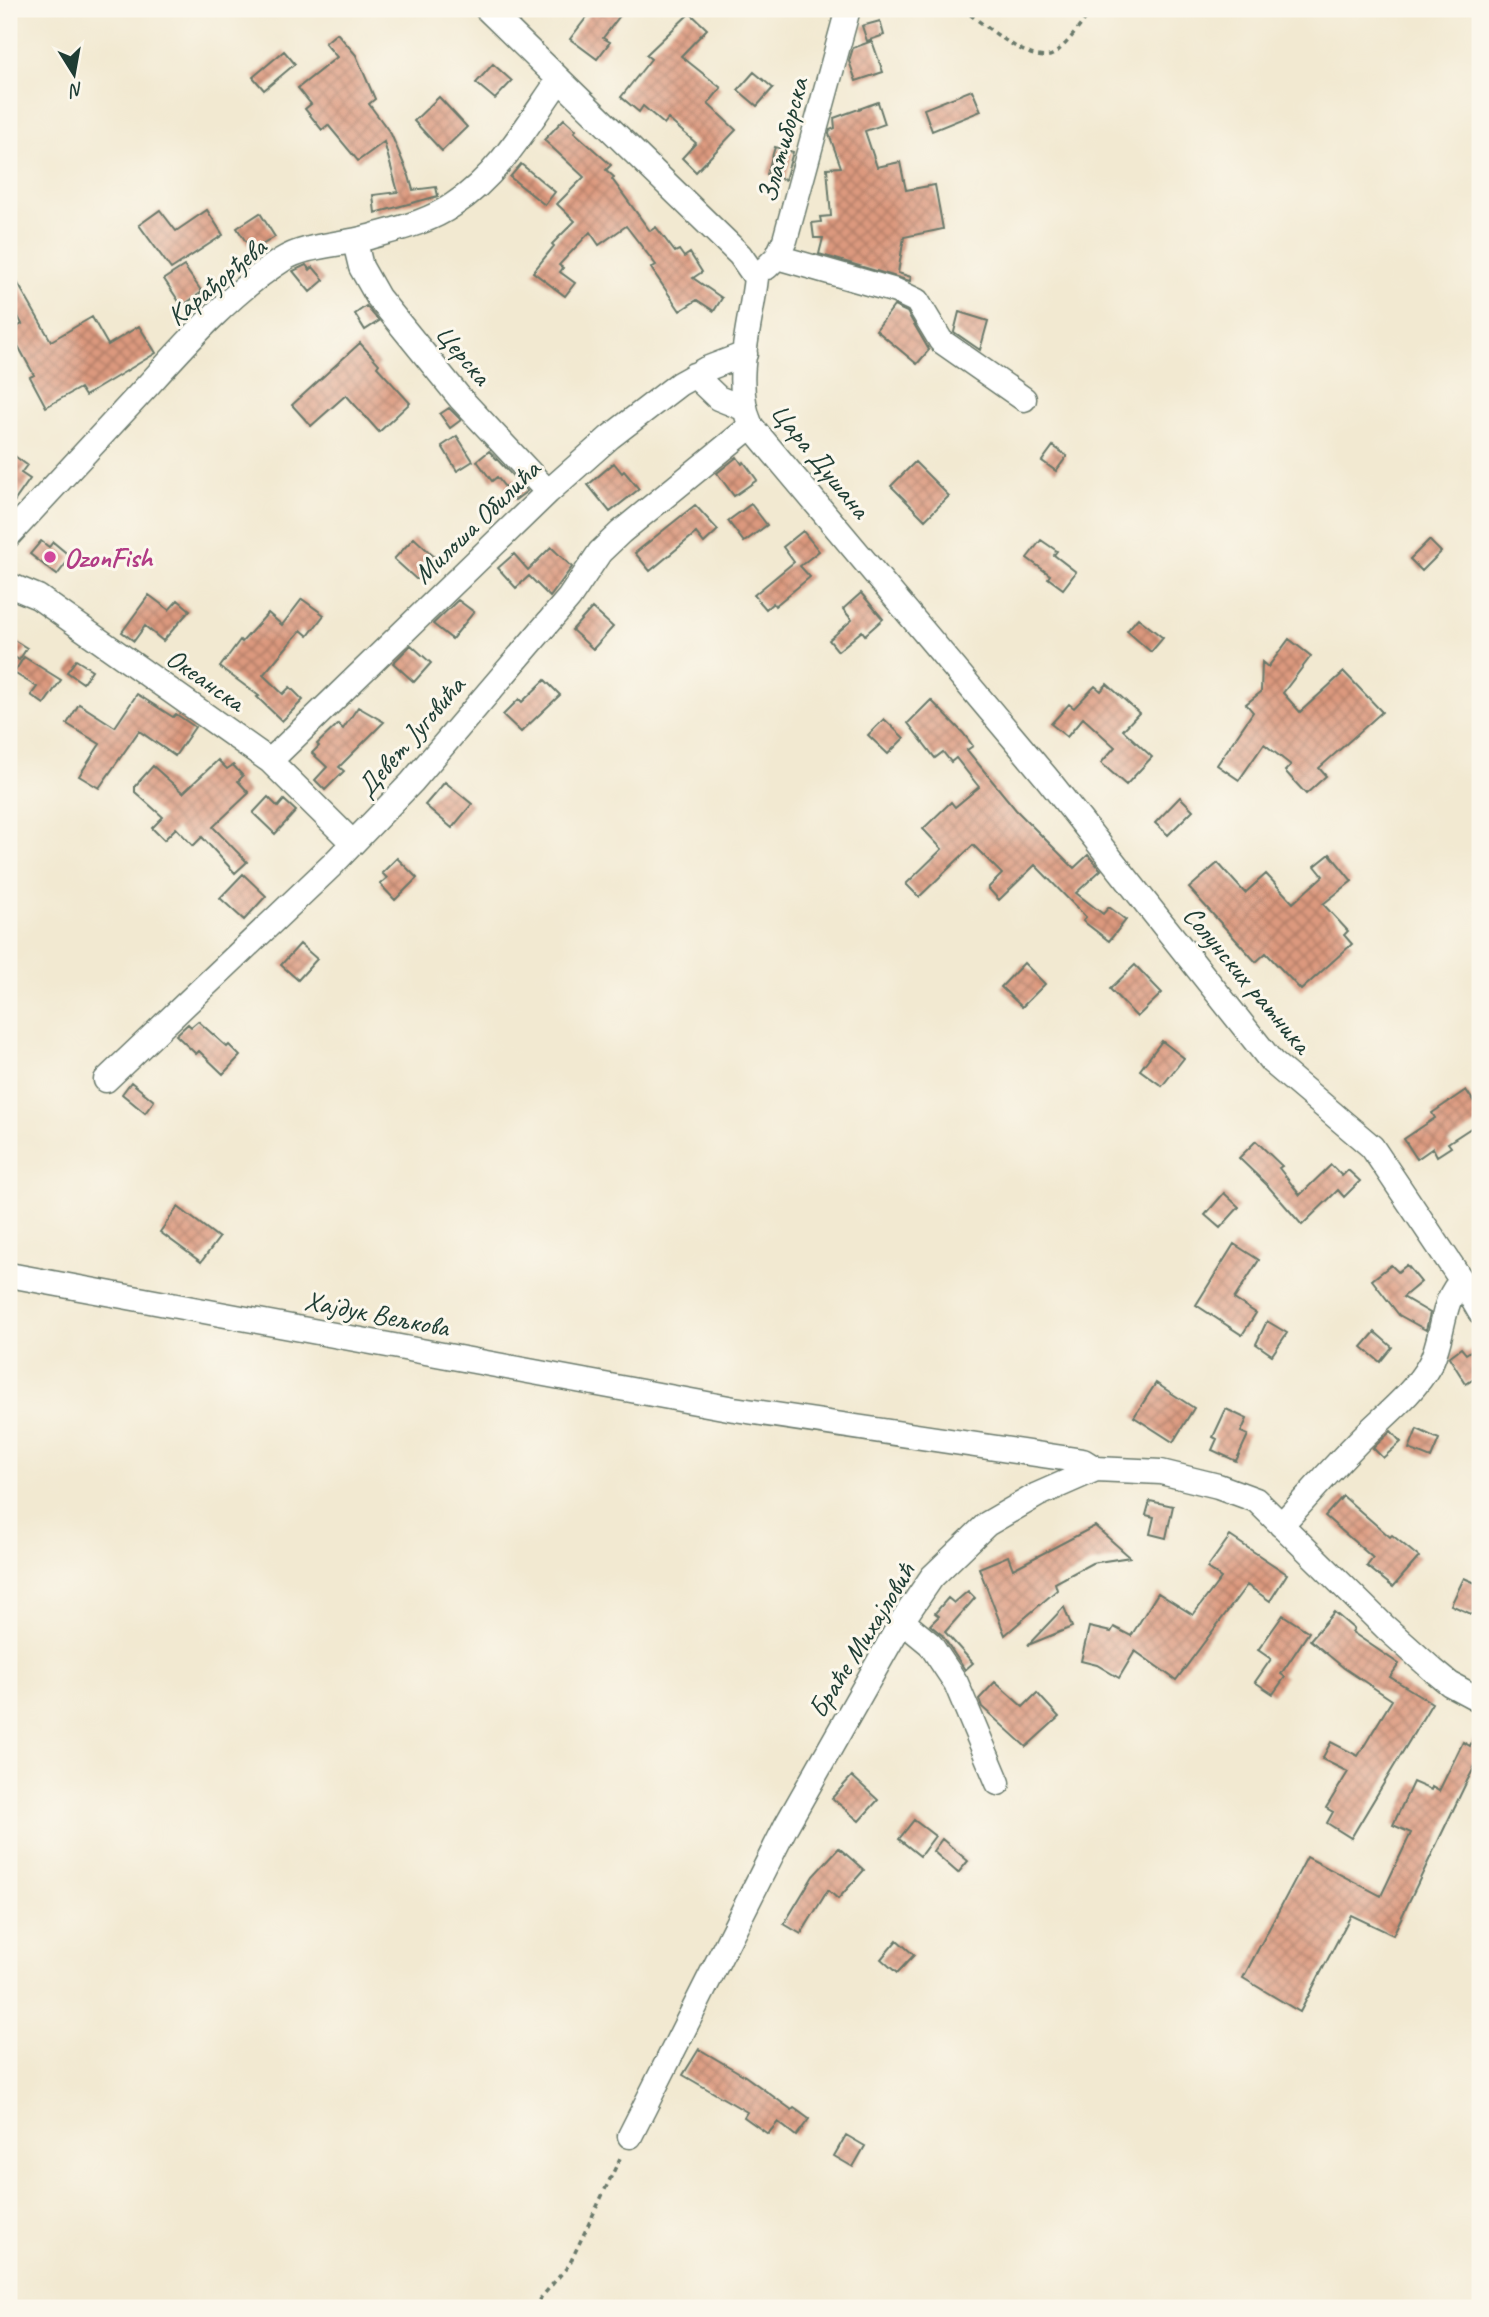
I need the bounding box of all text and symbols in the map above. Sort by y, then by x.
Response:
north arrow [38,38,108,108]
street label: Златиборска [749,72,816,206]
text: N [66,77,85,103]
street label: Карађорђева [159,228,275,333]
street label: Церска [428,317,500,393]
street label: Цара Душана [763,395,879,527]
street label: Милоша Обилића [405,451,549,591]
place label: OzonFish [64,540,154,575]
marker: OzonFish [42,549,58,565]
street label: Океанска [160,640,254,720]
street label: Девет Југовића [348,667,474,804]
street label: Солунских ратника [1176,898,1321,1062]
street label: Хајдук Вељкова [302,1282,454,1345]
street label: Браће Михајловић [800,1555,924,1724]

